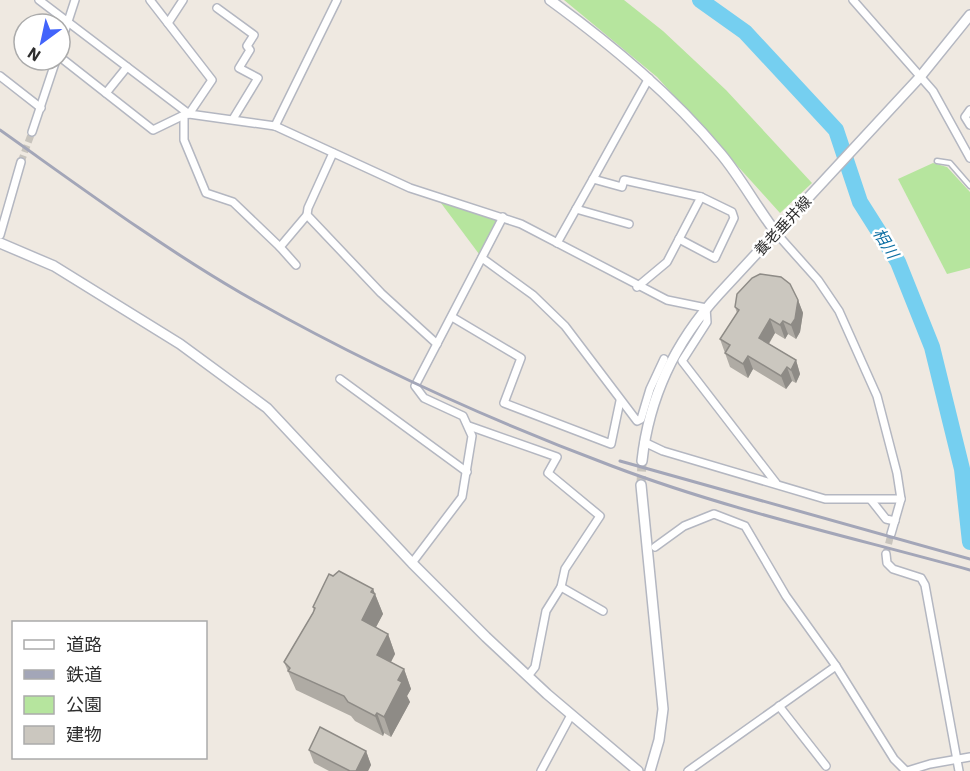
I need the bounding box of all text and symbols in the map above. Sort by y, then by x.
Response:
north arrow [12,12,72,72]
text: N [24,43,44,66]
street label: 養老垂井線 [750,192,815,260]
water label: 相川 [869,224,904,264]
legend [12,621,207,759]
text: 道路 [66,633,102,656]
text: 鉄道 [66,663,102,686]
text: 公園 [66,693,102,716]
text: 建物 [66,723,102,746]

